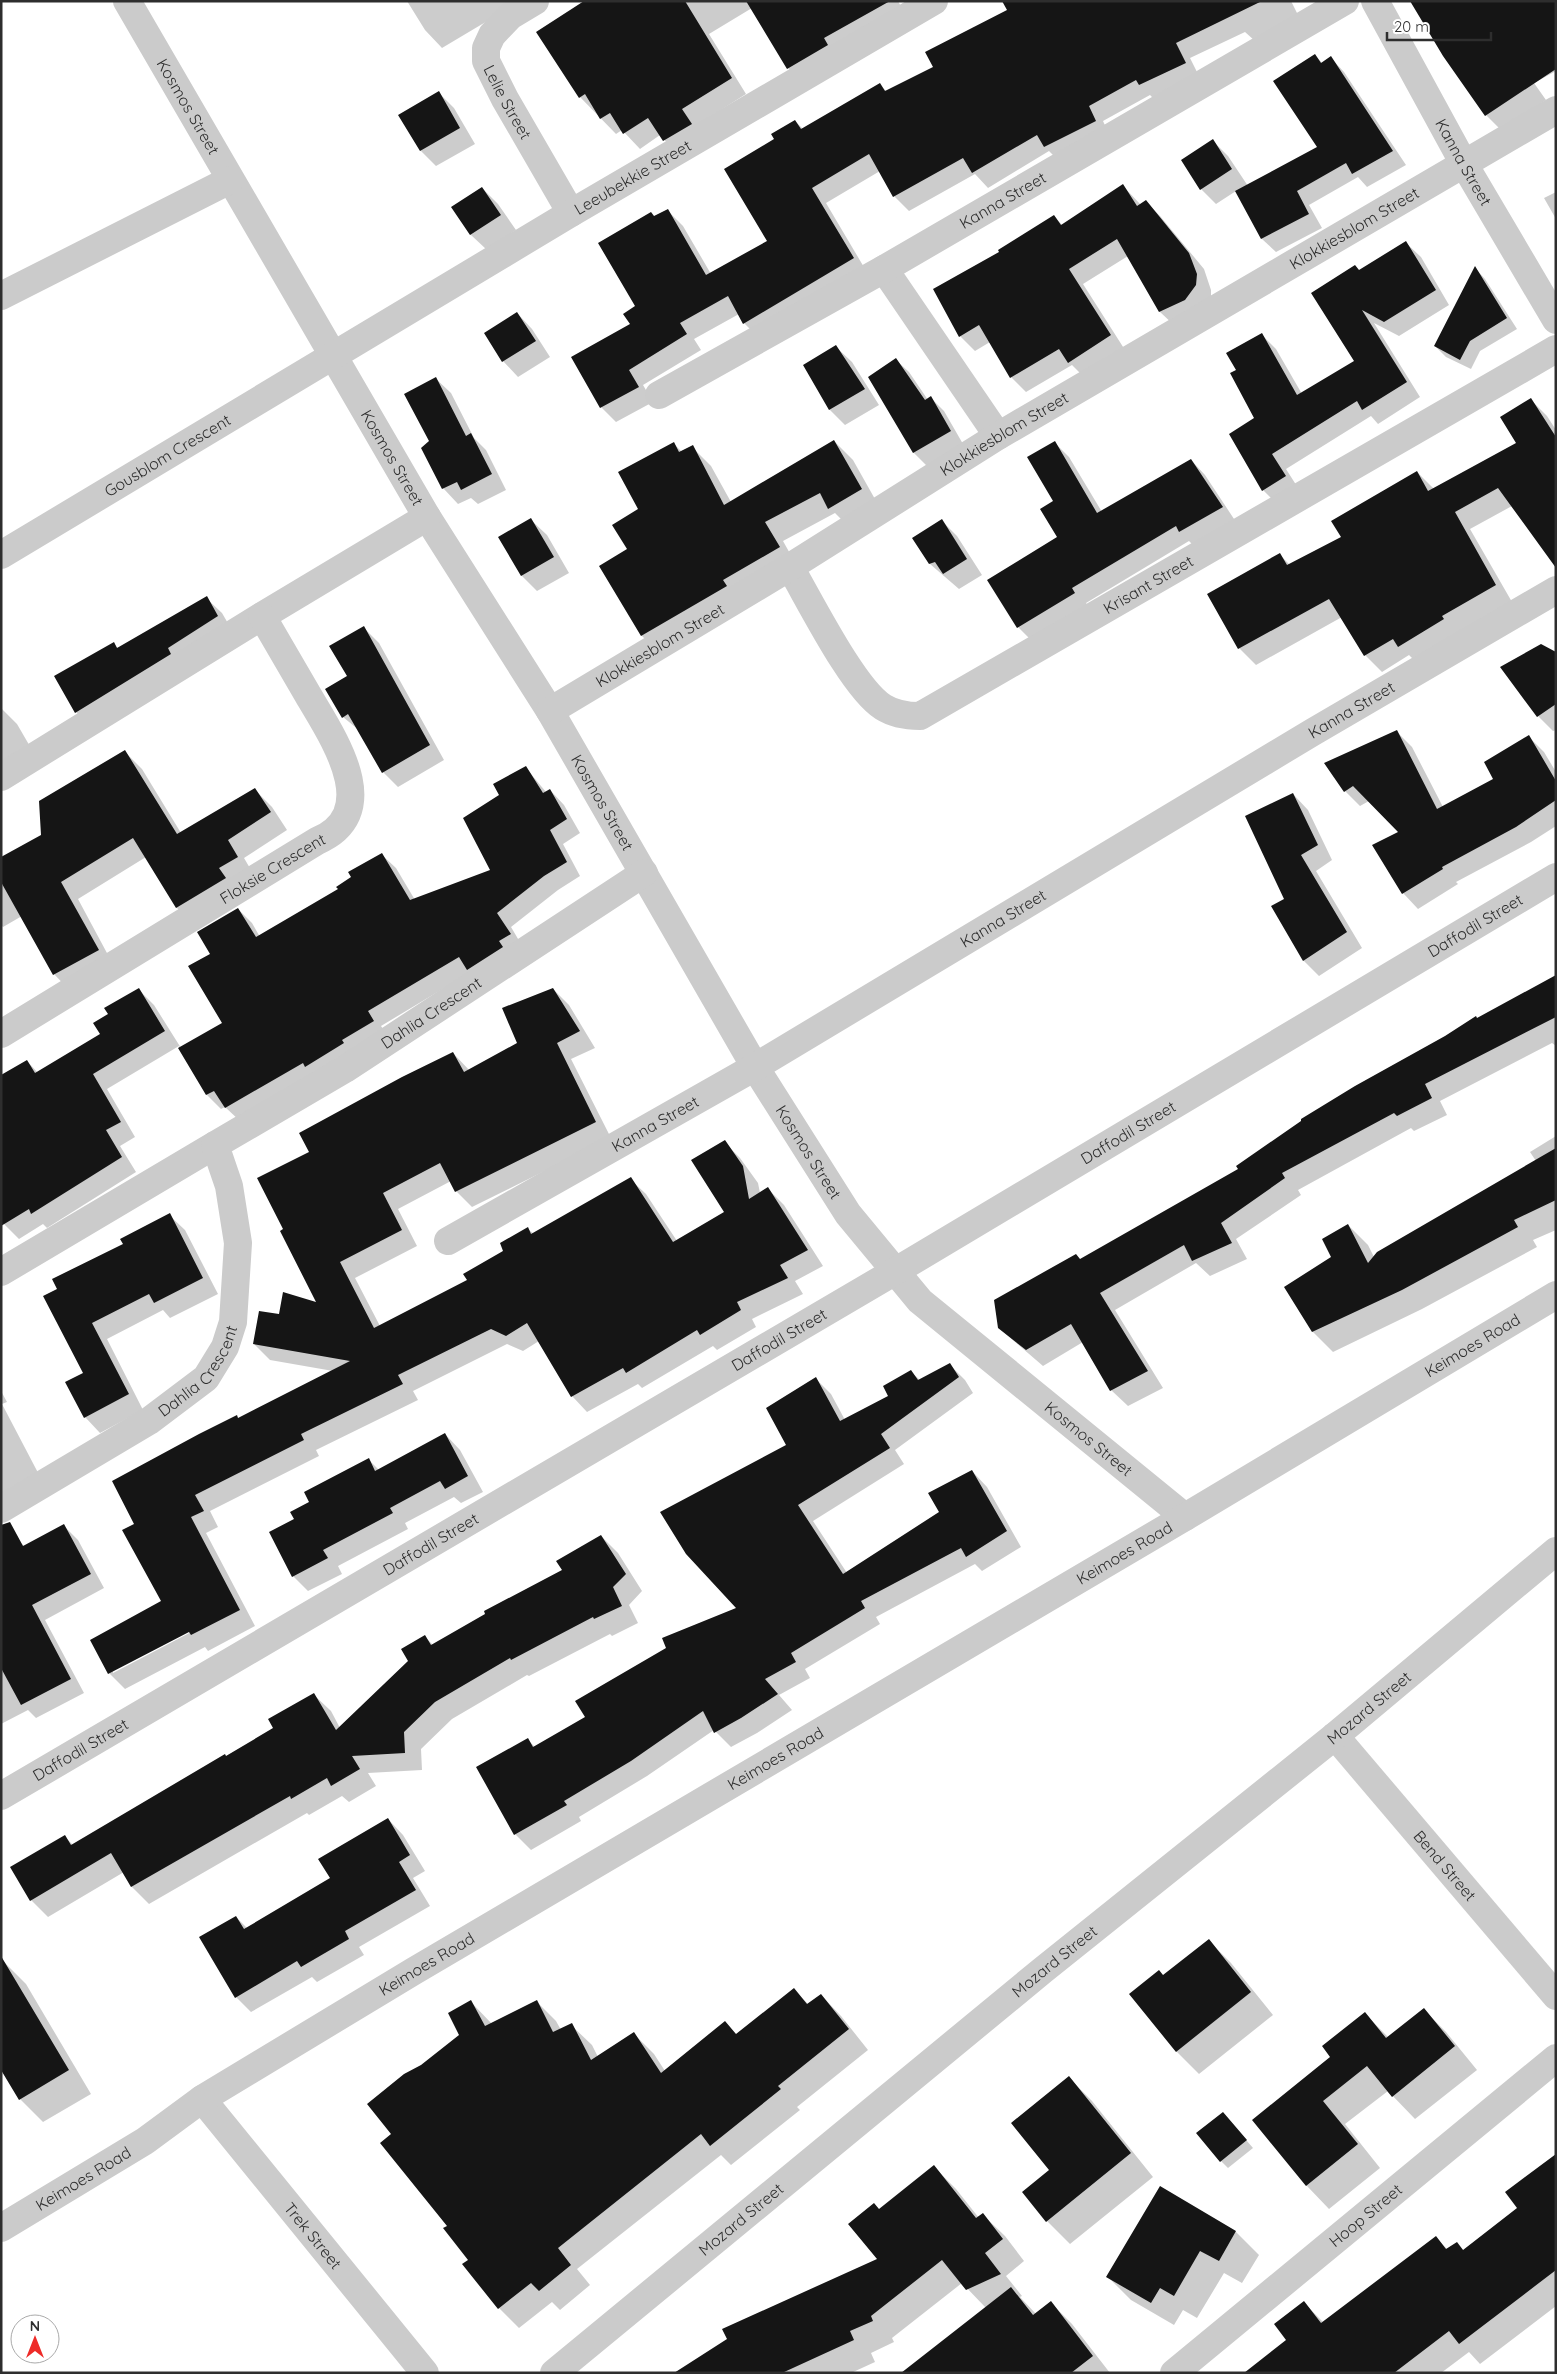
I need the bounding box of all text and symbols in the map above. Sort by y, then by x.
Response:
scale bar [1387,10,1491,42]
text: 20 m [1394,17,1429,36]
street label: Kosmos Street [153,55,224,158]
street label: Lelie Street [479,61,536,143]
street label: Kanna Street [1431,115,1496,209]
street label: Leeubekkie Street [570,135,695,219]
street label: Kanna Street [956,167,1049,233]
street label: Klokkiesblom Street [1286,182,1422,274]
street label: Klokkiesblom Street [936,387,1072,480]
street label: Kosmos Street [357,406,428,509]
street label: Gousblom Crescent [100,410,234,501]
street label: Krisant Street [1100,551,1197,618]
street label: Klokkiesblom Street [592,599,728,691]
street label: Kanna Street [1304,677,1398,743]
street label: Kosmos Street [567,751,638,854]
street label: Floksie Crescent [216,829,329,908]
street label: Kanna Street [956,885,1050,952]
street label: Daffodil Street [1424,889,1526,961]
street label: Dahlia Crescent [377,972,485,1053]
street label: Kanna Street [608,1091,702,1156]
street label: Daffodil Street [1077,1096,1179,1168]
street label: Kosmos Street [772,1101,846,1203]
street label: Daffodil Street [728,1304,830,1375]
street label: Keimoes Road [1421,1309,1524,1381]
street label: Dahlia Crescent [154,1323,241,1421]
street label: Kosmos Street [1041,1397,1137,1480]
street label: Daffodil Street [379,1508,482,1580]
street label: Keimoes Road [1073,1517,1176,1589]
street label: Mozard Street [1323,1667,1415,1749]
street label: Daffodil Street [29,1714,132,1785]
street label: Keimoes Road [724,1722,827,1794]
street label: Bend Street [1409,1826,1481,1905]
street label: Mozard Street [1008,1921,1101,2002]
street label: Keimoes Road [375,1928,478,2000]
street label: Keimoes Road [32,2142,135,2215]
street label: Mozard Street [694,2178,787,2260]
street label: Hoop Street [1325,2179,1406,2251]
street label: Trek Street [280,2198,346,2273]
north arrow [10,2314,60,2364]
text: N [30,2317,40,2335]

